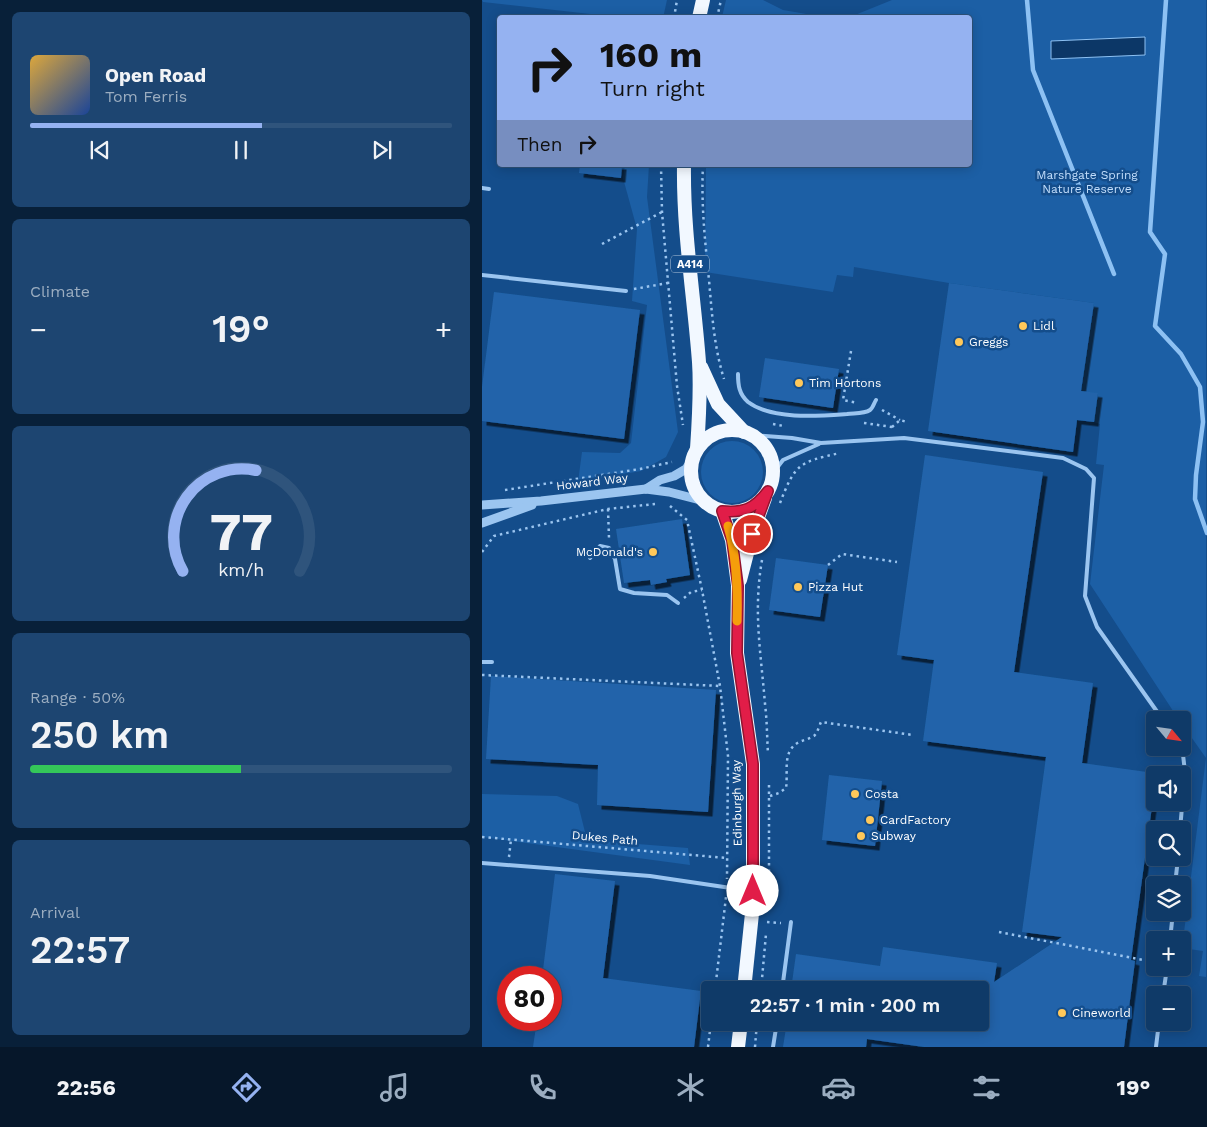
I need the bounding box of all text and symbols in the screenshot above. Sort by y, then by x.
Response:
text: 160 m [600,34,702,76]
icon: right [517,35,582,100]
text: Open Road [105,64,206,87]
text: Turn right [600,76,705,101]
text: Tom Ferris [105,87,187,106]
icon: right [573,130,601,158]
text: Then [517,133,563,156]
icon: previous [86,136,114,164]
icon: pause [227,136,255,164]
icon: next [368,136,396,164]
park label: Marshgate Spring Nature Reserve [1036,168,1138,196]
road number: A414 [671,255,709,272]
text: Climate [30,282,90,301]
text: 19° [212,307,270,351]
text: − [30,313,47,346]
text: + [435,313,452,346]
place label: Lidl [1033,319,1055,333]
marker: Lidl [1017,320,1029,332]
place label: Greggs [969,335,1008,349]
marker: Greggs [953,336,965,348]
place label: Tim Hortons [809,376,881,390]
marker: Tim Hortons [793,377,805,389]
street label: Howard Way [555,471,629,493]
text: 77 [209,502,273,563]
pin [731,513,773,555]
icon: arrive [738,520,766,548]
place label: McDonald's [576,545,643,559]
marker: McDonald's [647,546,659,558]
text: km/h [218,559,264,580]
place label: Pizza Hut [808,580,863,594]
marker: Pizza Hut [792,581,804,593]
text: Range · 50% [30,688,125,707]
north arrow [1146,711,1191,756]
map controls [1146,711,1191,1031]
text: 250 km [30,713,169,757]
street label: Edinburgh Way [729,759,745,846]
button: sound [1146,766,1191,811]
place label: Costa [865,787,899,801]
marker: Costa [849,788,861,800]
place label: CardFactory [880,813,952,827]
marker: CardFactory [864,814,876,826]
button: search [1146,821,1191,866]
street label: Dukes Path [571,828,639,848]
place label: Subway [871,829,917,843]
marker: Subway [855,830,867,842]
position arrow [726,864,778,916]
button: layers [1146,876,1191,921]
text: Arrival [30,903,80,922]
text: 22:57 [30,928,130,972]
button: + [1146,931,1191,976]
speed limit sign: 80 [497,966,562,1031]
button: − [1146,986,1191,1031]
text: 22:57 · 1 min · 200 m [750,994,940,1017]
place label: Cineworld [1072,1006,1131,1020]
marker: Cineworld [1056,1007,1068,1019]
icon: directions [229,1070,264,1105]
icon: music [377,1070,412,1105]
icon: phone [525,1070,560,1105]
icon: climate [673,1070,708,1105]
icon: car [821,1070,856,1105]
icon: filters [969,1070,1004,1105]
text: 22:56 [56,1075,116,1100]
text: 19° [1117,1075,1150,1100]

